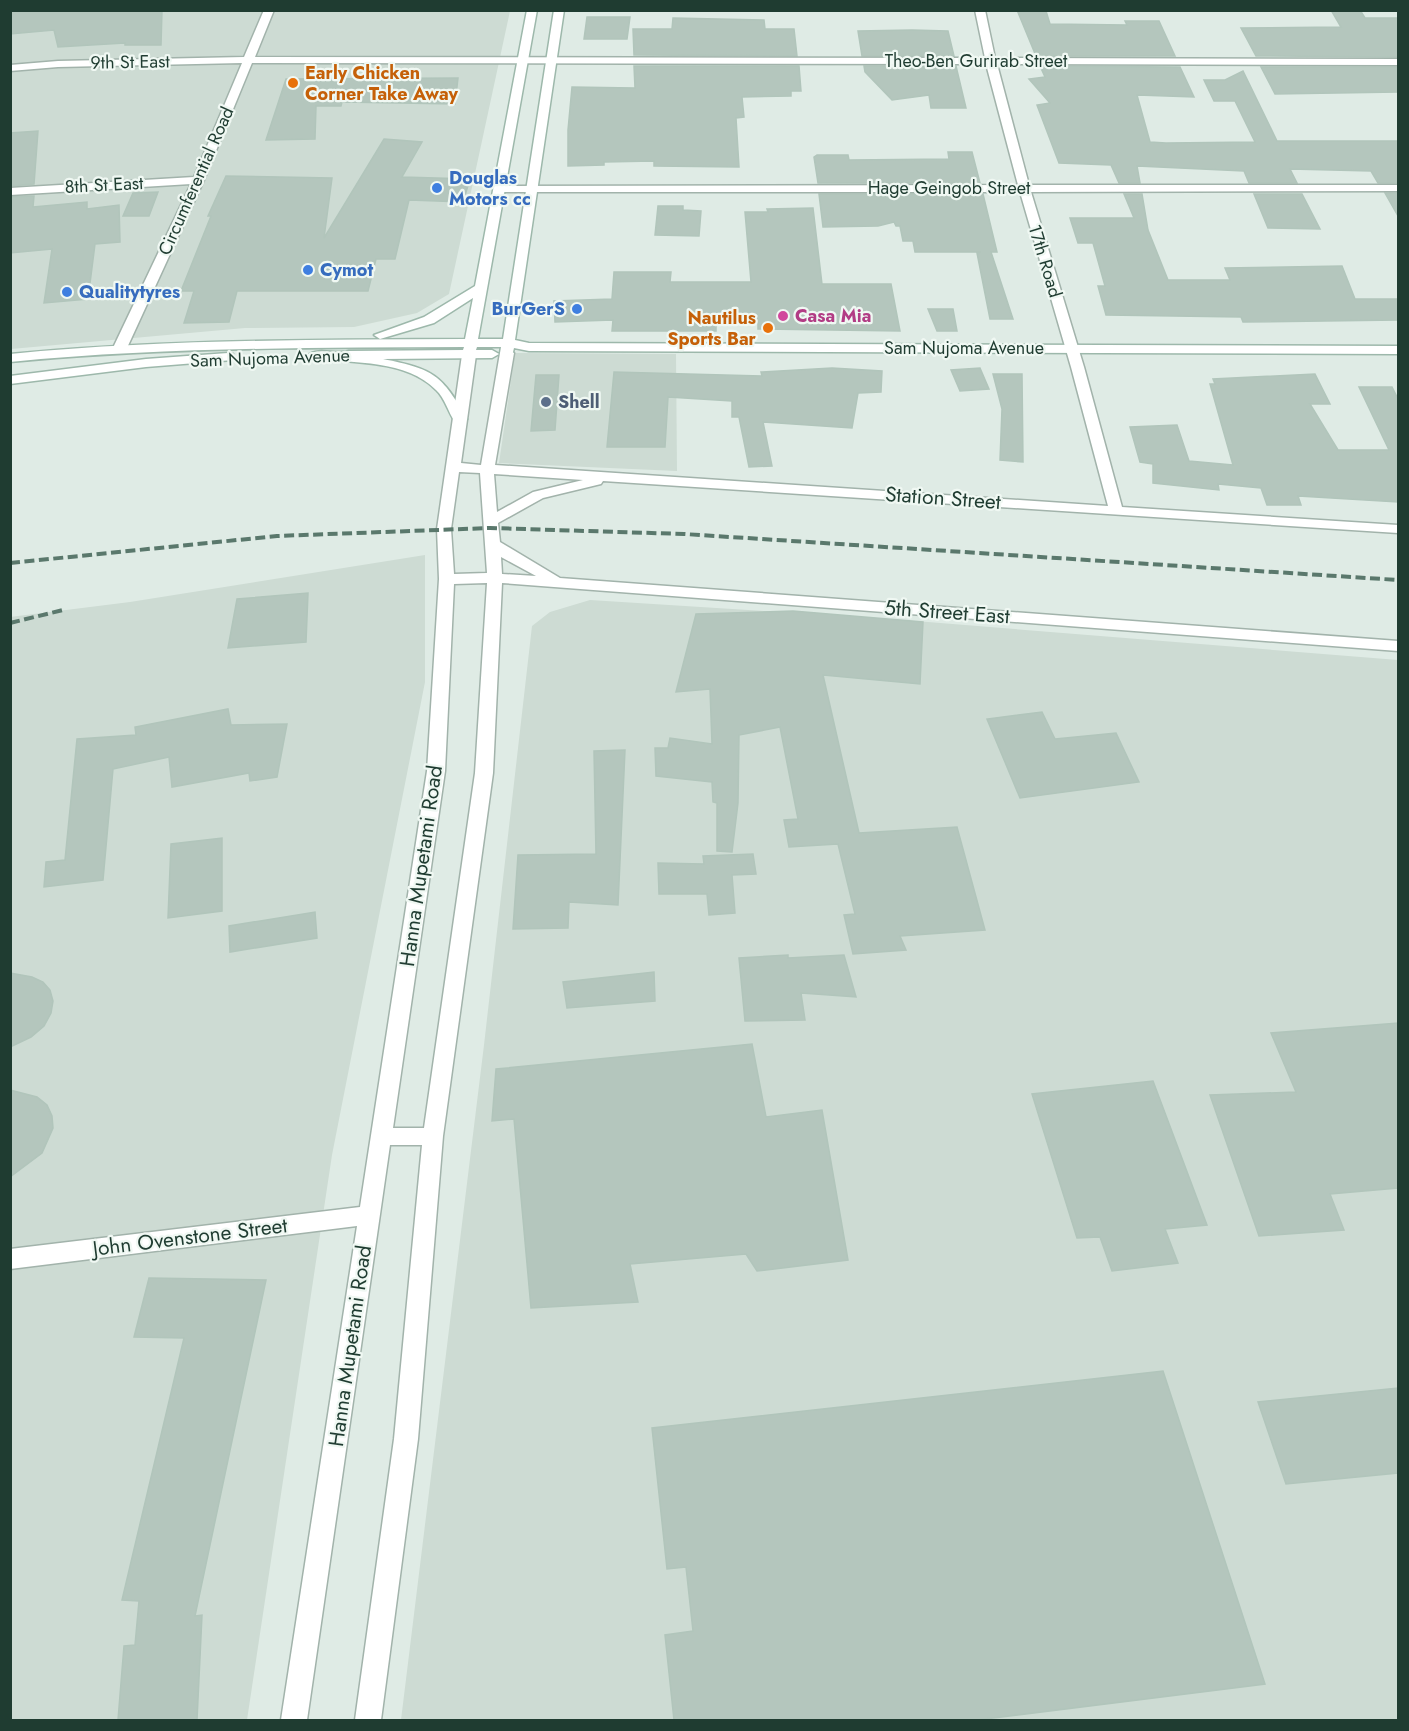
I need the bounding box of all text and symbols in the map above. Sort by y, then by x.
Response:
street label: 9th St East [90,48,171,76]
street label: Theo-Ben Gurirab Street [885,48,1068,74]
place label: Early Chicken Corner Take Away [305,60,459,107]
marker: Early Chicken Corner Take Away [286,76,300,90]
street label: Circumferential Road [152,103,240,259]
place label: Douglas Motors cc [449,165,531,212]
street label: 8th St East [64,170,145,200]
street label: Hage Geingob Street [868,175,1031,201]
marker: Douglas Motors cc [430,181,444,195]
street label: 17th Road [1022,221,1068,301]
place label: Cymot [320,257,373,283]
marker: Cymot [301,263,315,277]
place label: Qualitytyres [79,279,180,305]
marker: Qualitytyres [60,285,74,299]
place label: BurGerS [491,296,565,322]
marker: BurGerS [570,302,584,316]
place label: Casa Mia [795,303,871,329]
place label: Nautilus Sports Bar [667,305,757,352]
marker: Casa Mia [776,309,790,323]
marker: Nautilus Sports Bar [761,321,775,335]
street label: Sam Nujoma Avenue [884,335,1044,361]
street label: Sam Nujoma Avenue [190,342,350,374]
place label: Shell [558,389,600,415]
marker: Shell [539,395,553,409]
street label: Station Street [884,479,1002,517]
street label: 5th Street East [883,593,1011,631]
street label: Hanna Mupetami Road [392,763,450,969]
street label: John Ovenstone Street [88,1210,289,1264]
street label: Hanna Mupetami Road [321,1243,379,1449]

